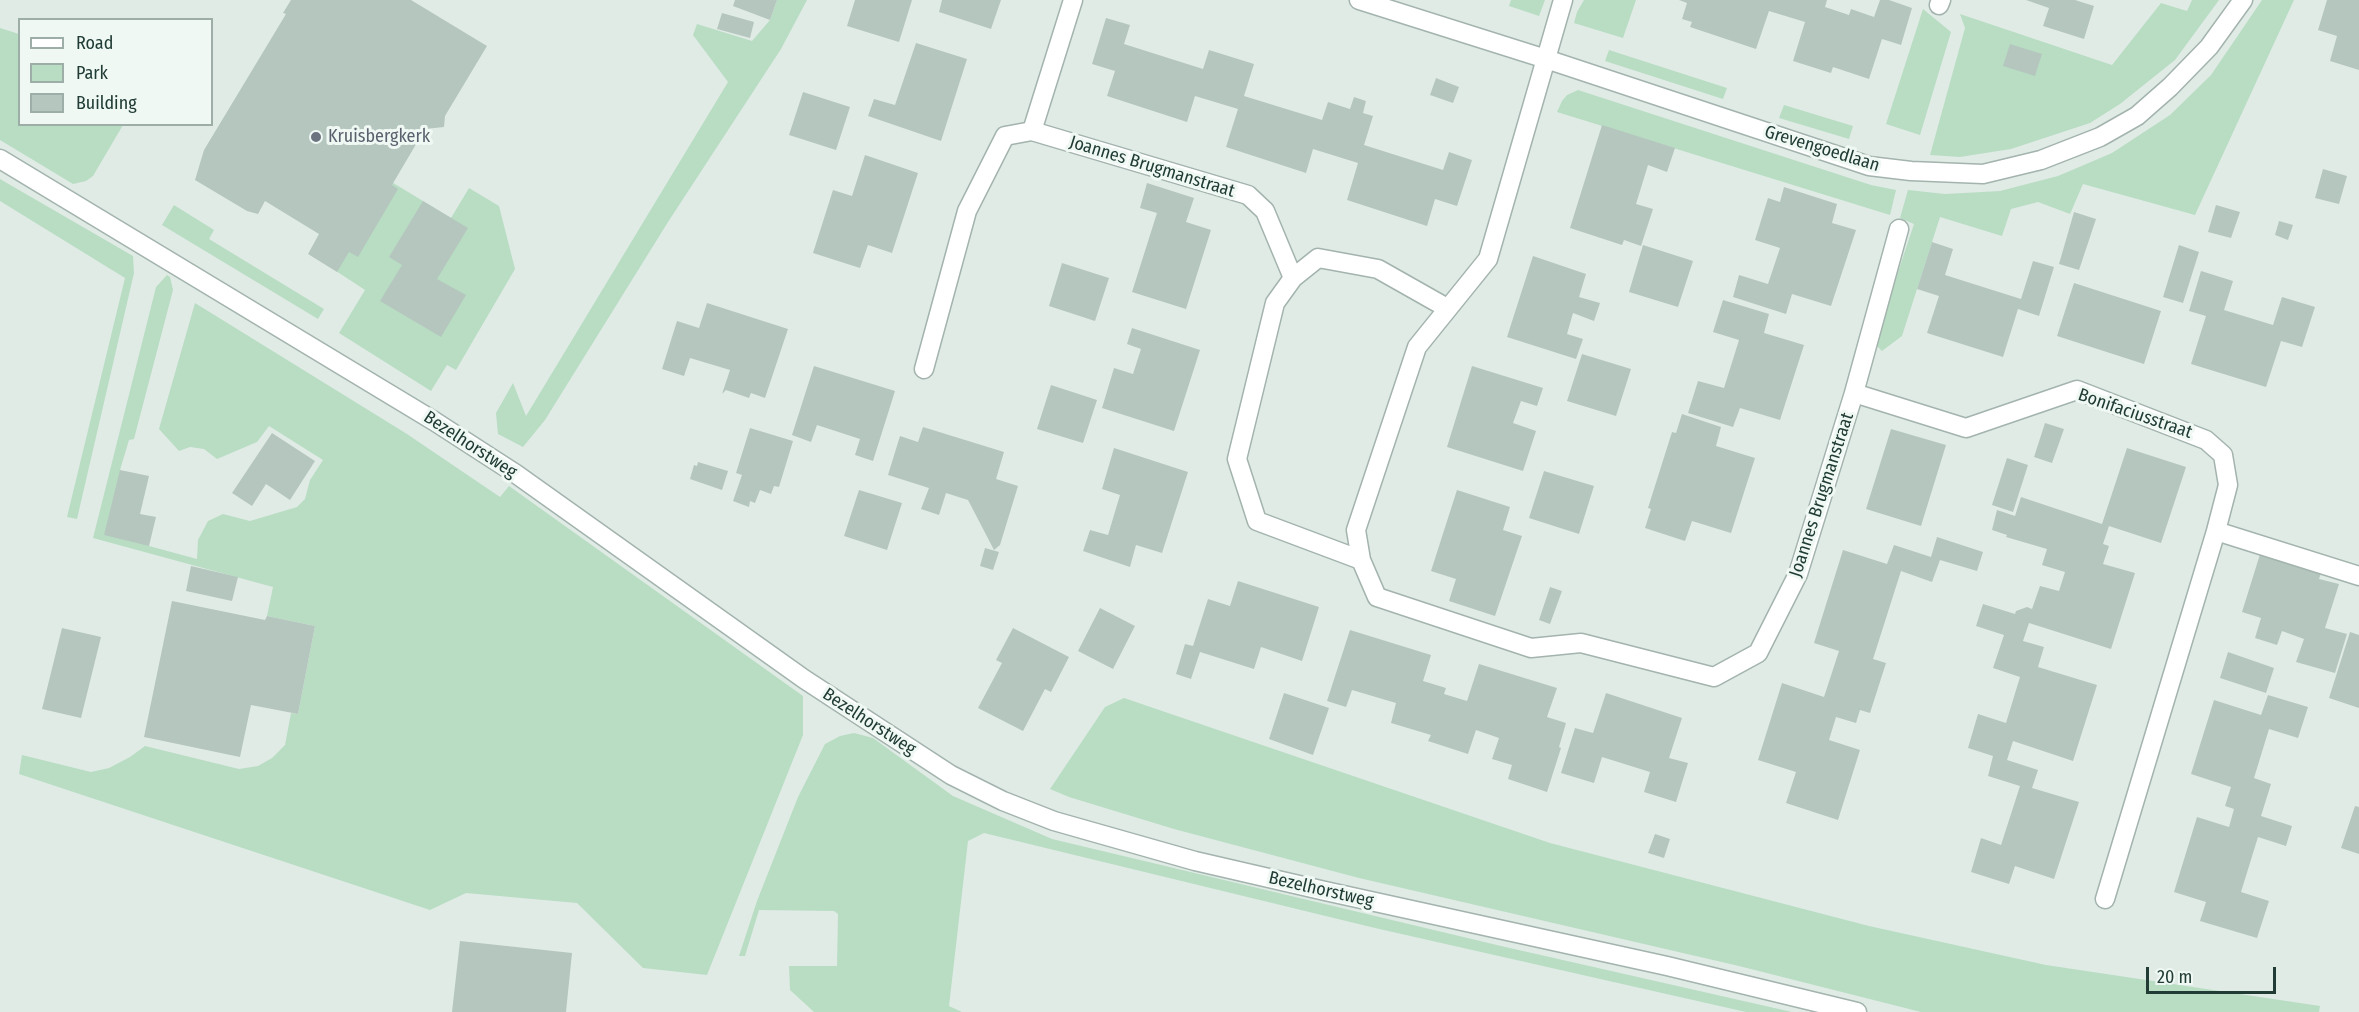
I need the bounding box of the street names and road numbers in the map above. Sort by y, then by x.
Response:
street label: Grevengoedlaan [1762,121,1882,177]
street label: Joannes Brugmanstraat [1067,132,1237,202]
street label: Bonifaciusstraat [2075,384,2195,444]
street label: Bezelhorstweg [419,407,521,483]
street label: Joannes Brugmanstraat [1785,410,1859,580]
street label: Bezelhorstweg [818,684,920,760]
street label: Bezelhorstweg [1266,867,1376,913]

